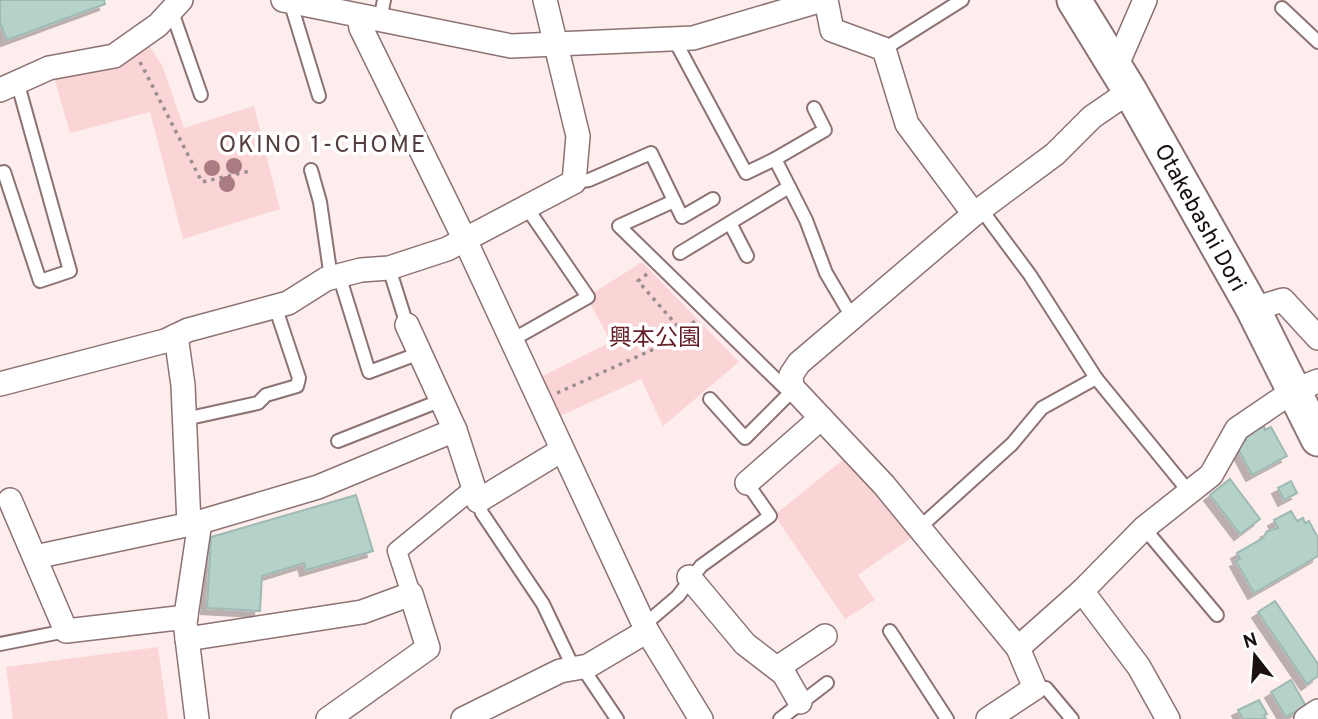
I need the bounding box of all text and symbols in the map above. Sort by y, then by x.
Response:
district label: OKINO 1-CHOME [219,131,427,161]
street label: Otakebashi Dori [1146,139,1251,297]
park label: 興本公園 [609,325,701,354]
north arrow [1220,621,1290,691]
text: N [1241,628,1261,655]

